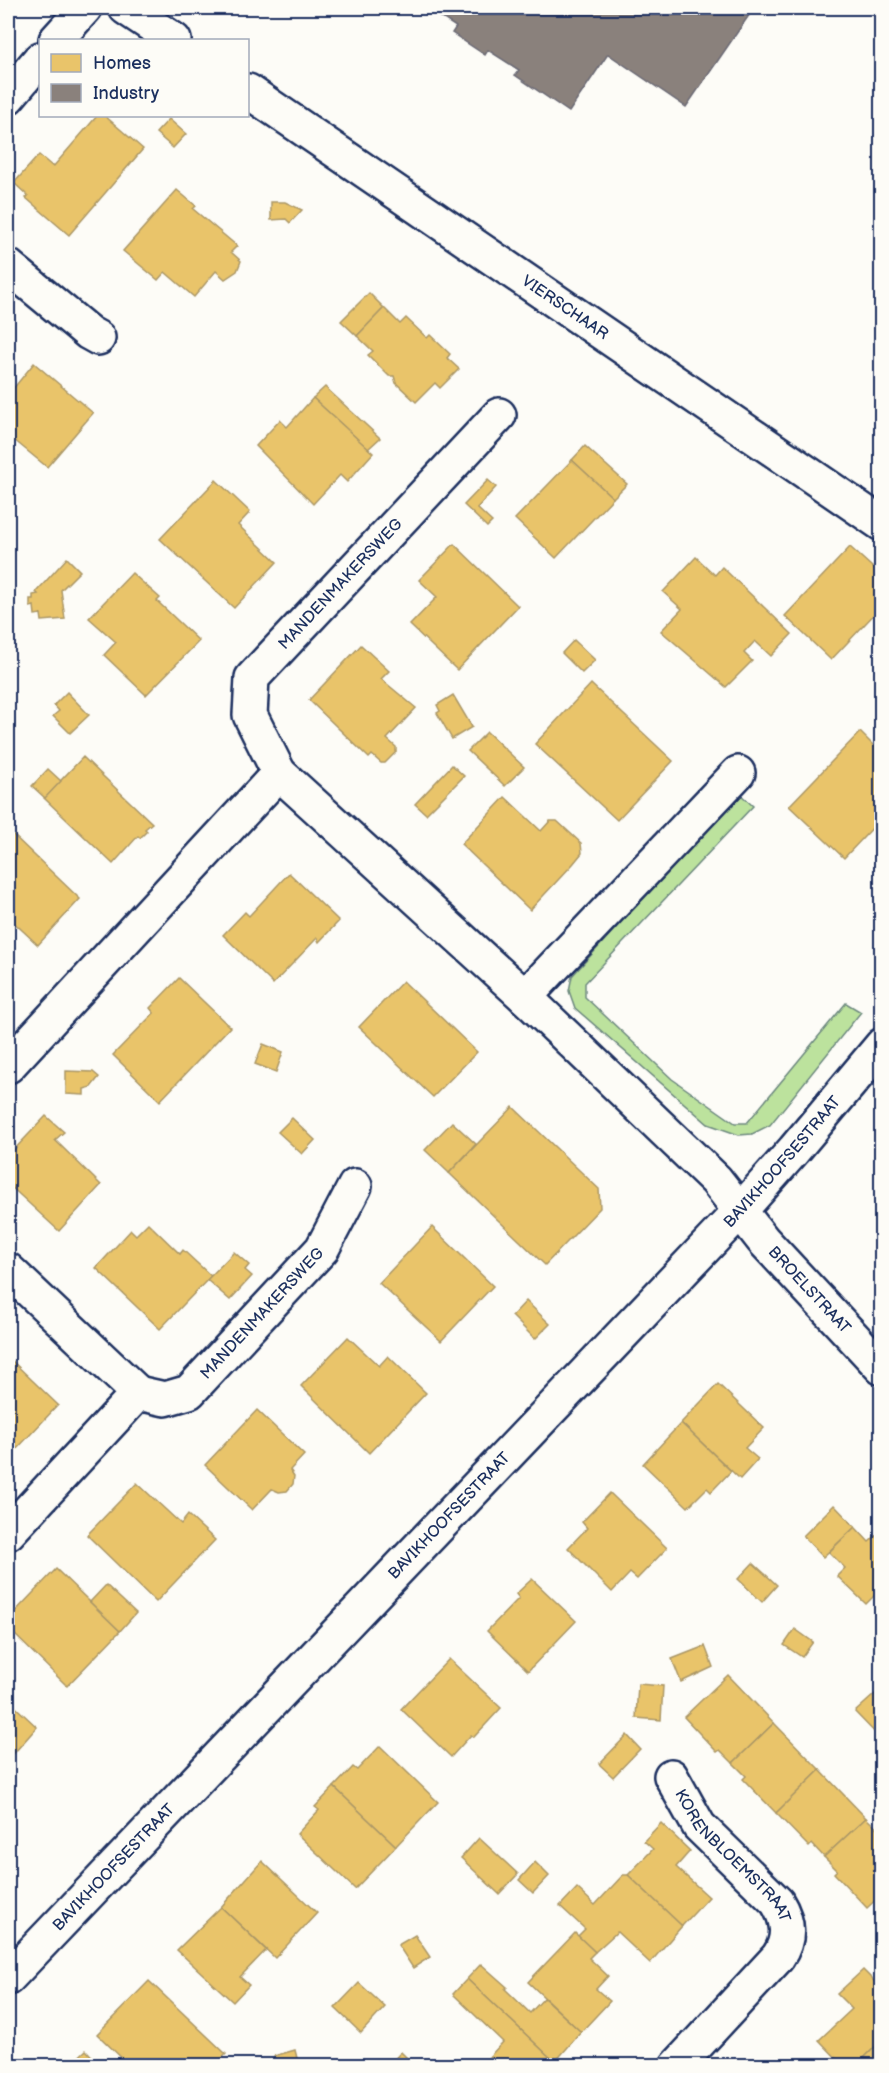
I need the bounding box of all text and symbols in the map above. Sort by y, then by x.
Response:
legend [39,39,249,117]
text: Homes [93,53,151,74]
text: Industry [93,83,160,104]
street label: VIERSCHAAR [518,271,612,344]
street label: MANDENMAKERSWEG [274,515,406,653]
street label: BAVIKHOOFSESTRAAT [720,1092,845,1232]
street label: BROELSTRAAT [764,1242,855,1338]
street label: MANDENMAKERSWEG [196,1244,328,1383]
street label: BAVIKHOOFSESTRAAT [384,1448,514,1583]
street label: KORENBLOEMSTRAAT [671,1786,795,1925]
street label: BAVIKHOOFSESTRAAT [49,1800,179,1935]

